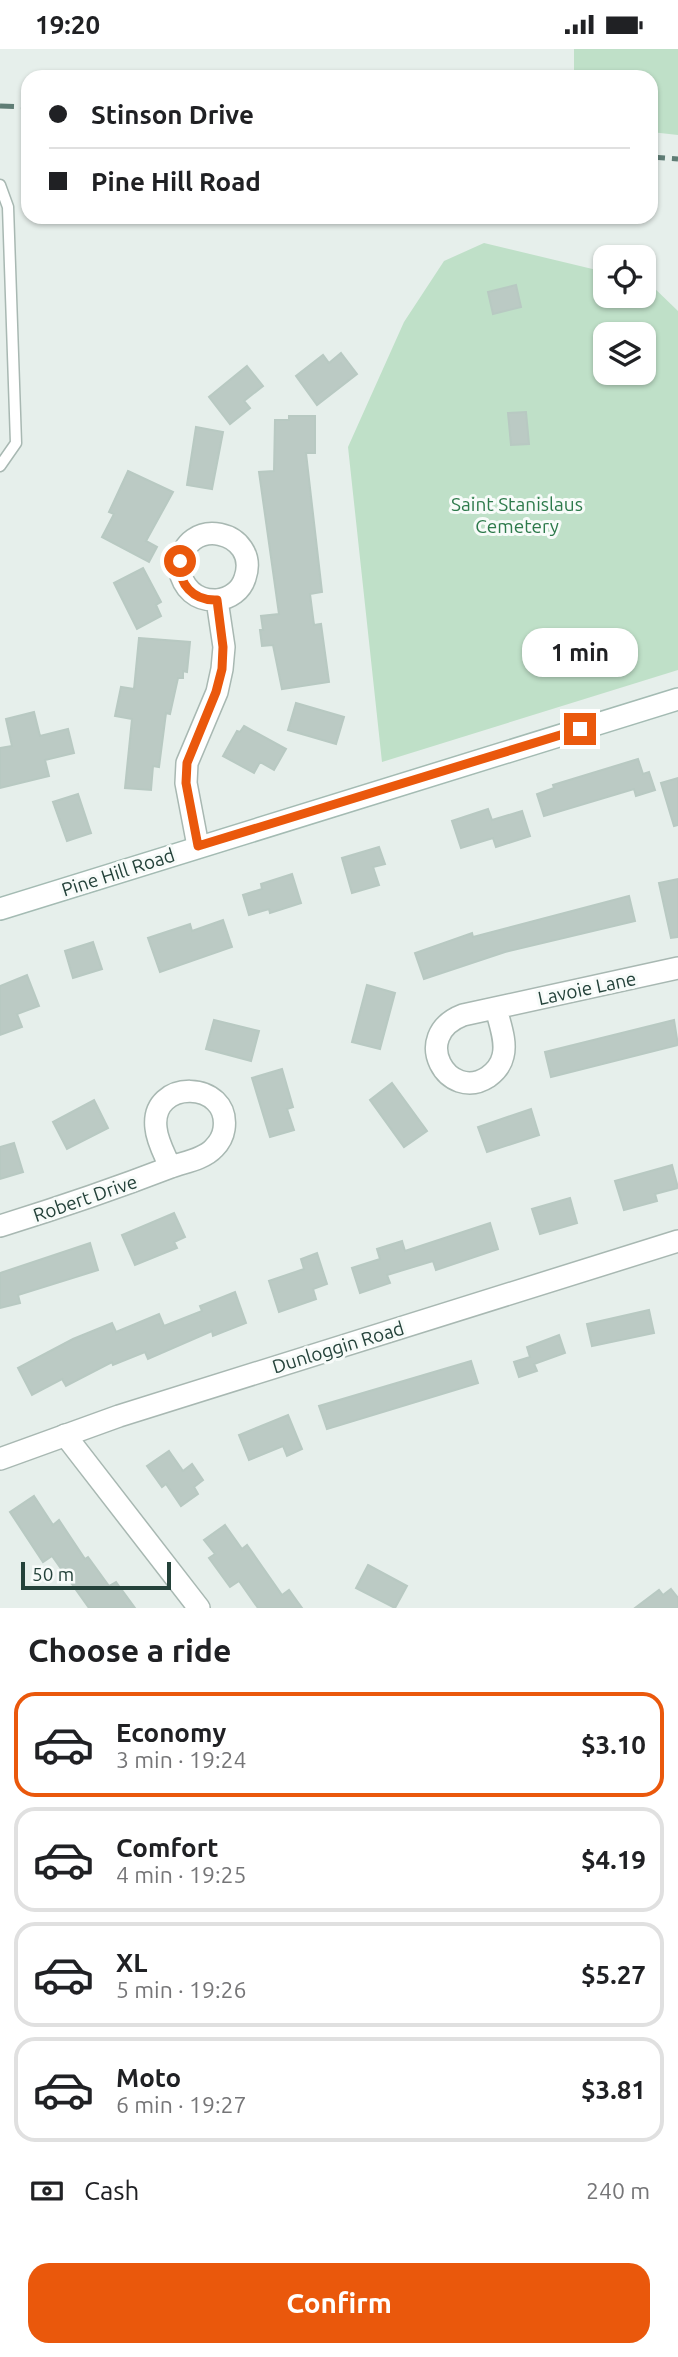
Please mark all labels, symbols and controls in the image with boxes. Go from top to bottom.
text: 19:20 [35,10,100,39]
text: Stinson Drive [91,100,254,129]
text: Pine Hill Road [91,167,261,196]
map controls [593,245,656,385]
button: locate [593,245,656,308]
button: layers [593,322,656,385]
park label: Saint Stanislaus Cemetery [451,493,583,537]
route start [164,545,196,577]
callout: 1 min [522,627,638,677]
text: 1 min [551,640,609,665]
route end [564,713,596,745]
street label: Pine Hill Road [59,843,177,901]
street label: Lavoie Lane [536,967,638,1009]
street label: Robert Drive [30,1170,140,1226]
street label: Dunloggin Road [269,1317,407,1377]
scale bar [21,1559,172,1591]
text: 50 m [32,1563,74,1585]
text: Choose a ride [28,1632,231,1668]
icon: car [32,1713,95,1776]
text: Economy [116,1718,226,1747]
text: $3.10 [581,1730,646,1759]
text: 3 min · 19:24 [116,1747,247,1772]
icon: car [32,1828,95,1891]
text: Comfort [116,1833,219,1862]
text: $4.19 [581,1845,646,1874]
text: 4 min · 19:25 [116,1862,247,1887]
icon: car [32,1943,95,2006]
text: XL [116,1948,147,1977]
text: $5.27 [581,1960,646,1989]
text: 5 min · 19:26 [116,1977,247,2002]
icon: car [32,2058,95,2121]
text: Moto [116,2063,181,2092]
text: $3.81 [581,2075,646,2104]
text: 6 min · 19:27 [116,2092,247,2117]
icon: cash [28,2172,66,2210]
text: Cash [84,2176,139,2205]
text: 240 m [586,2178,650,2203]
button: Confirm [28,2263,650,2343]

